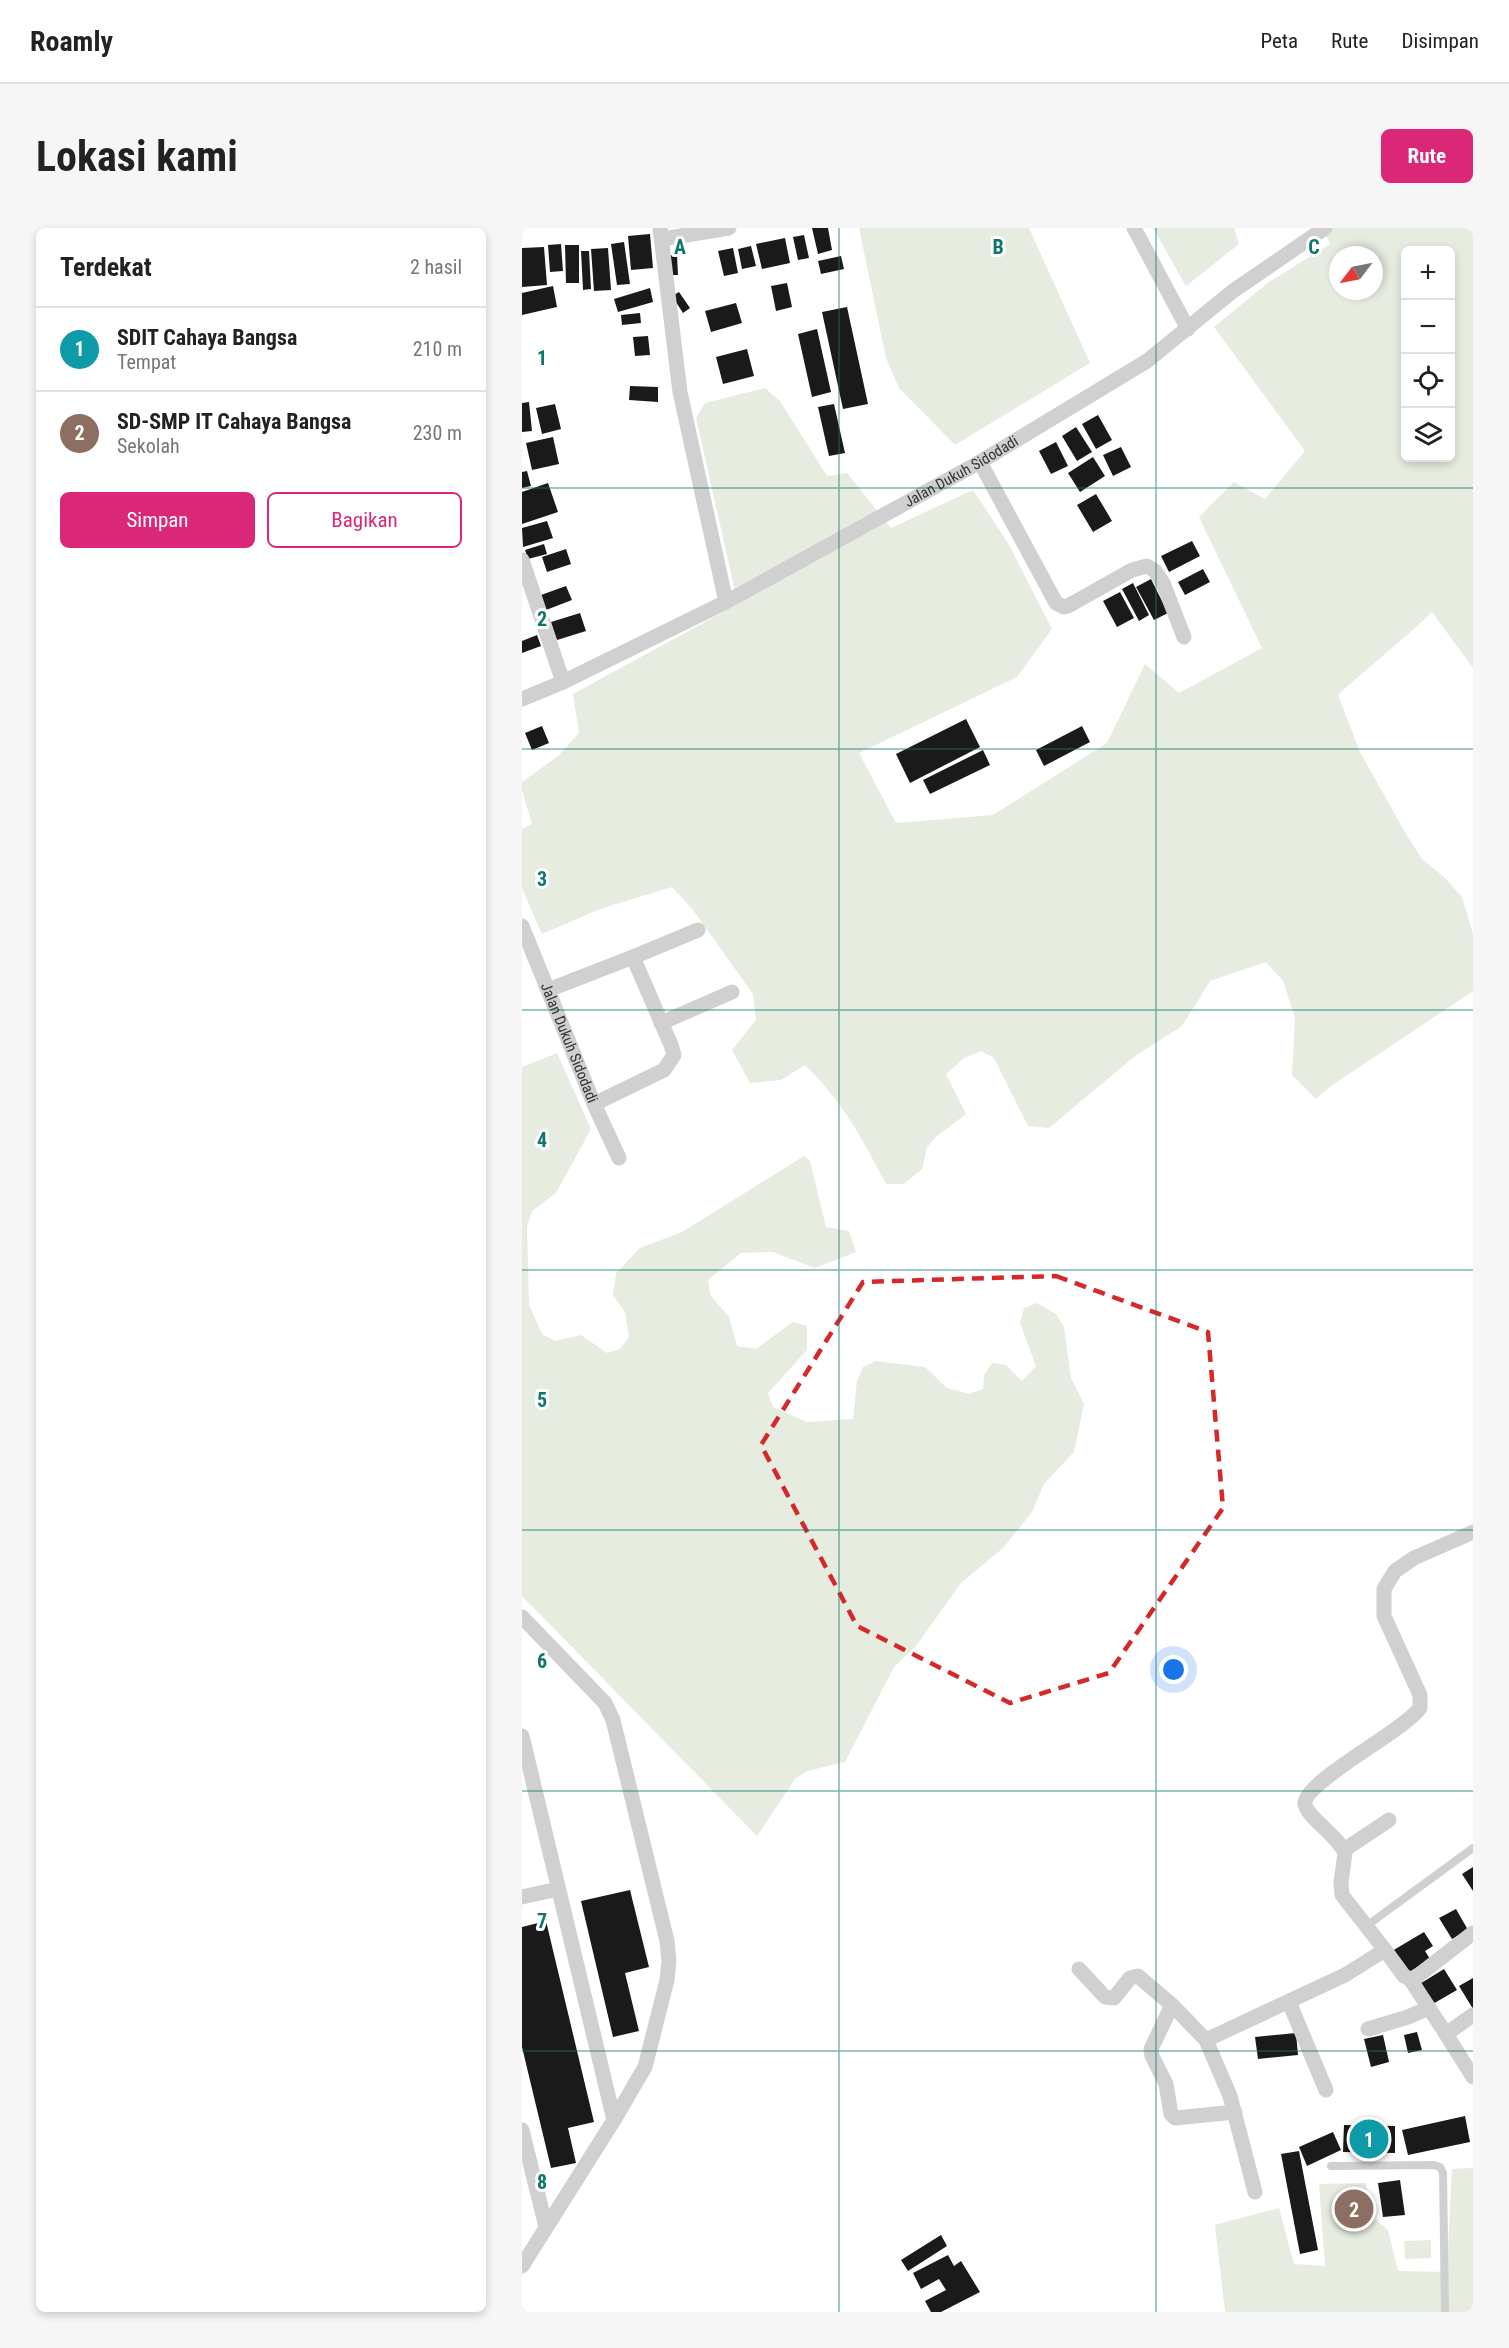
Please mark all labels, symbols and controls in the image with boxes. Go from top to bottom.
text: Roamly [30,25,113,58]
text: Peta [1260,29,1298,53]
text: Rute [1331,29,1368,53]
text: Disimpan [1401,29,1479,53]
button: Rute [1381,129,1473,183]
text: Lokasi kami [36,132,238,181]
text: A [674,235,686,259]
text: B [992,235,1004,259]
text: C [1308,235,1320,259]
north arrow [1329,246,1383,300]
map controls [1401,246,1455,462]
button: + [1401,246,1455,300]
text: Terdekat [60,252,152,282]
text: 2 hasil [410,255,462,279]
button: − [1401,300,1455,354]
text: SDIT Cahaya Bangsa [117,325,297,350]
text: 1 [74,337,85,361]
text: 210 m [413,337,462,361]
text: 1 [537,346,547,370]
text: Tempat [117,350,176,374]
button: locate [1401,354,1455,408]
button: layers [1401,408,1455,462]
text: SD-SMP IT Cahaya Bangsa [117,409,351,434]
text: 2 [74,421,85,445]
text: 230 m [413,421,462,445]
street label: Jalan Dukuh Sidodadi [901,432,1022,511]
text: Sekolah [117,434,180,458]
button: Simpan [60,492,255,548]
button: Bagikan [267,492,462,548]
text: 2 [537,607,547,631]
text: 3 [537,867,547,891]
street label: Jalan Dukuh Sidodadi [537,980,602,1106]
text: 4 [537,1128,547,1152]
text: 5 [537,1388,547,1412]
text: 6 [537,1649,547,1673]
your location [1159,1655,1188,1684]
text: 7 [537,1909,547,1933]
pin: 1 [1350,2116,1388,2162]
text: 8 [537,2170,547,2194]
pin: 2 [1334,2186,1374,2232]

